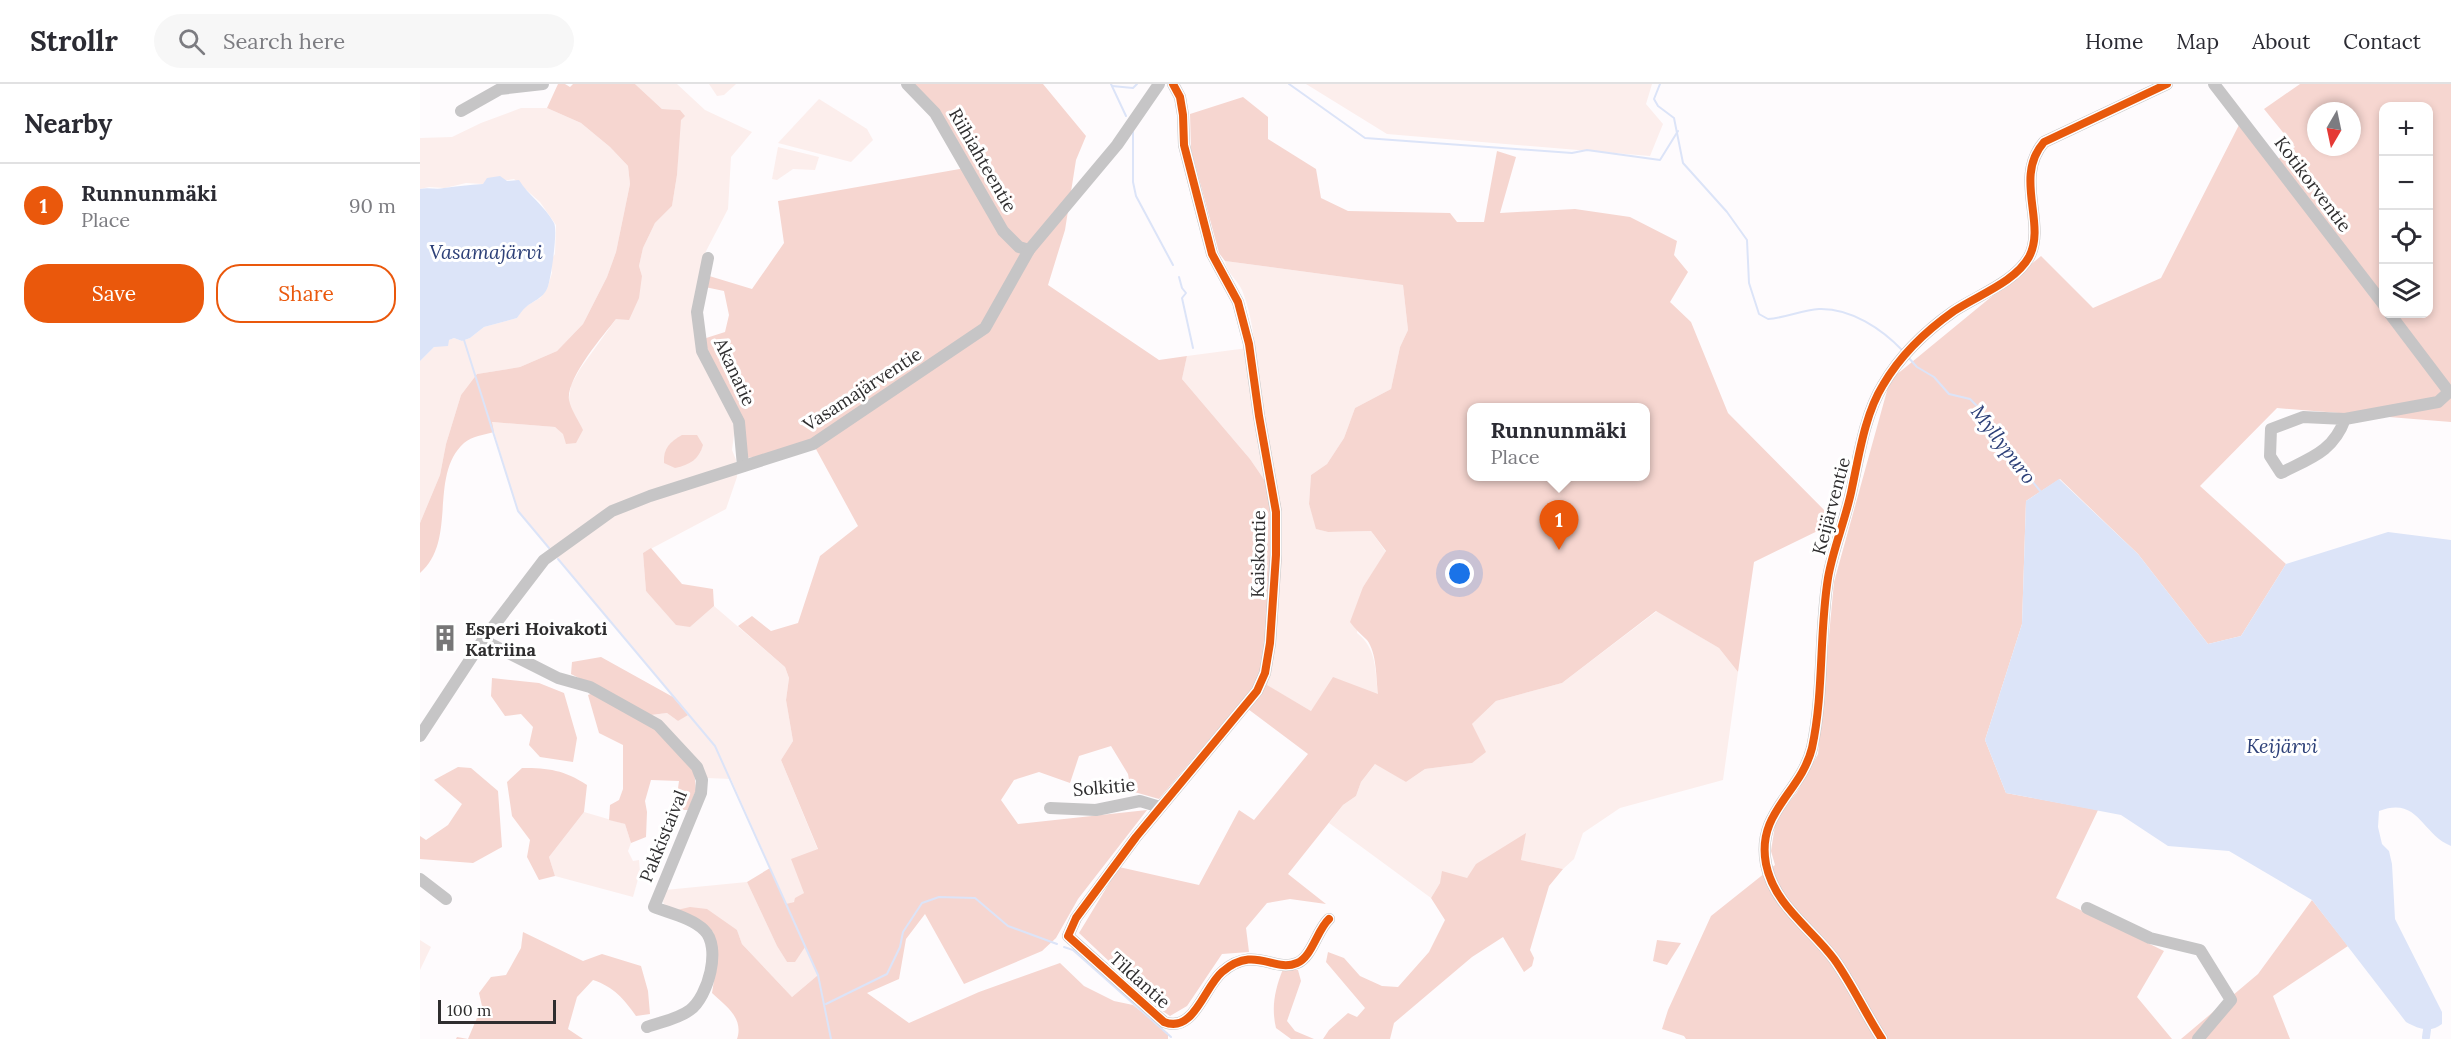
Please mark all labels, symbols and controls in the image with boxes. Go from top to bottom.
search box [154,14,574,68]
text: Strollr [30,23,118,59]
icon: search [175,25,208,58]
text: Search here [223,27,345,55]
text: Home [2085,28,2143,55]
text: Map [2176,28,2219,55]
text: About [2252,28,2310,55]
text: Contact [2343,28,2421,55]
north arrow [2307,102,2361,156]
map controls [2379,102,2433,318]
button: + [2379,102,2433,156]
street label: Riihiahteentie [944,104,1022,216]
text: Nearby [24,107,112,140]
street label: Kotikorventie [2270,132,2357,237]
button: − [2379,156,2433,210]
text: Runnunmäki [81,179,217,207]
text: 1 [39,193,48,218]
text: 90 m [349,193,396,218]
text: Place [81,207,130,232]
button: locate [2379,210,2433,264]
water label: Vasamajärvi [429,239,543,264]
button: Save [24,264,204,323]
button: Share [216,264,396,323]
button: layers [2379,264,2433,318]
street label: Akanatie [709,334,761,410]
street label: Vasamajärventie [798,342,926,436]
water label: Myllypuro [1966,399,2042,489]
popup [1467,403,1650,481]
text: Runnunmäki [1490,416,1627,444]
text: Place [1490,444,1540,469]
street label: Keijärventie [1807,454,1855,557]
pin: 1 [1540,500,1578,550]
street label: Kaiskontie [1246,510,1270,598]
your location [1445,559,1474,588]
place label: Esperi Hoivakoti Katriina [465,617,608,661]
building icon: Esperi Hoivakoti Katriina [430,623,460,653]
water label: Keijärvi [2246,733,2318,758]
street label: Solkitie [1072,773,1136,801]
street label: Pakkistaival [634,787,692,885]
street label: Tildantie [1105,947,1175,1013]
scale bar [438,997,556,1024]
text: 100 m [447,1000,491,1020]

